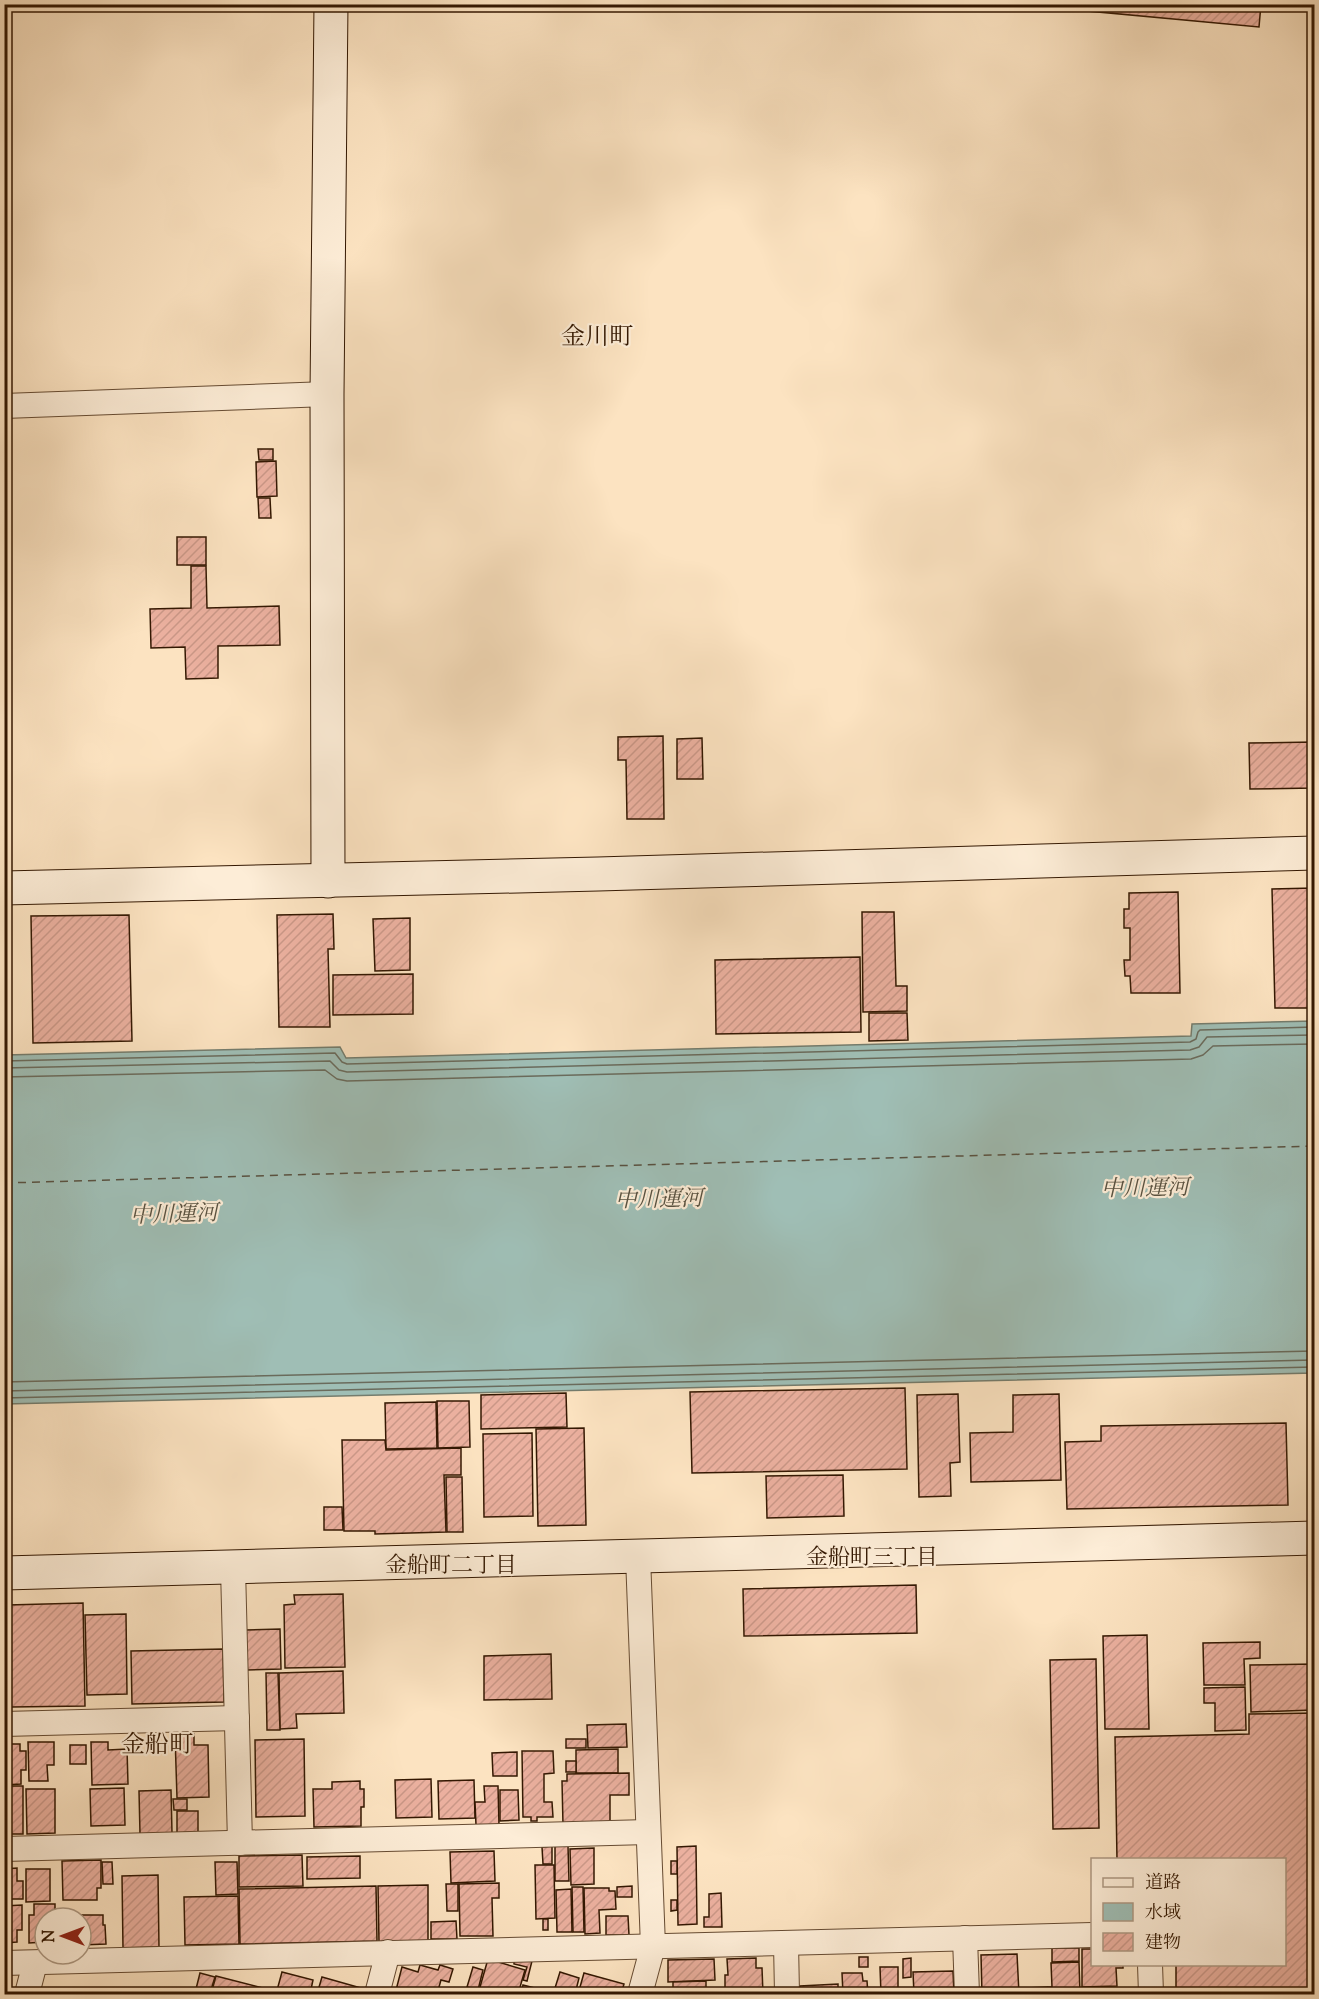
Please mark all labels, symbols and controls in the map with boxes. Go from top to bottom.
district label: 金川町 [561,321,633,355]
water label: 中川運河 [1101,1173,1193,1207]
water label: 中川運河 [615,1184,707,1218]
water label: 中川運河 [129,1198,223,1234]
district label: 金船町三丁目 [806,1543,938,1575]
district label: 金船町二丁目 [385,1551,517,1583]
district label: 金船町 [121,1729,193,1763]
legend [1091,1858,1286,1966]
text: 道路 [1145,1871,1181,1897]
text: 水域 [1145,1901,1181,1927]
north arrow [33,1906,93,1966]
text: N [39,1929,62,1942]
text: 建物 [1145,1931,1181,1957]

